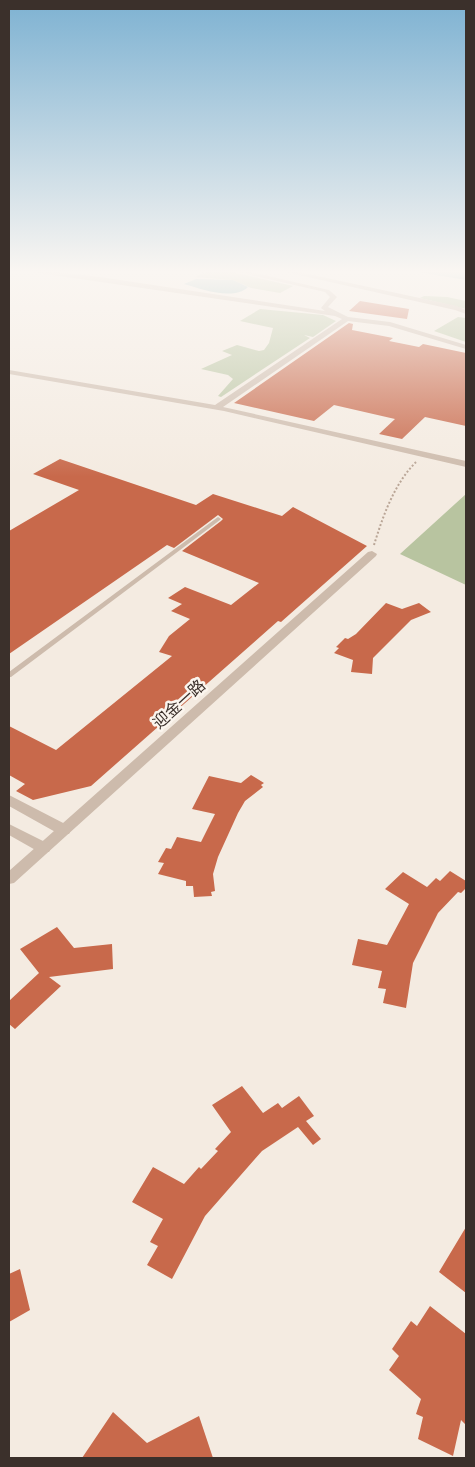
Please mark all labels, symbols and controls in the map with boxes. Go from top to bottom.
street label: 迎金一路 [148,675,210,733]

